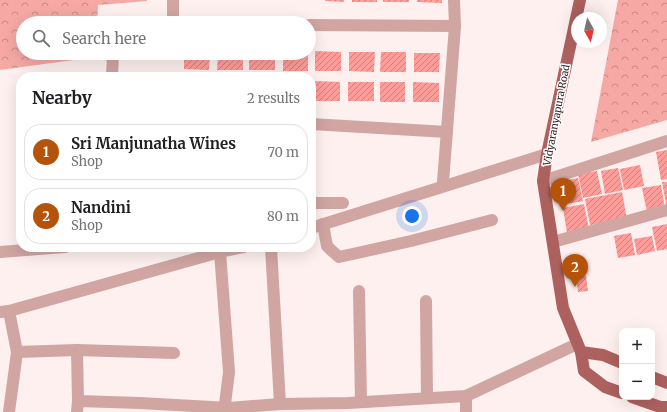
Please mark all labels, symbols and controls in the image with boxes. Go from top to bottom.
north arrow [571,12,607,48]
search box [16,16,316,60]
icon: search [30,27,52,49]
text: Search here [62,29,146,48]
street label: Vidyaranyapura Road [540,63,573,168]
text: Nearby [32,87,92,109]
text: 2 results [247,90,300,107]
text: Sri Manjunatha Wines [71,134,236,153]
text: 1 [43,144,49,161]
text: 70 m [268,144,299,161]
text: Shop [71,153,103,170]
pin: 1 [550,178,576,211]
text: Nandini [71,198,131,217]
your location [402,206,422,226]
text: 2 [42,208,50,225]
text: 80 m [267,208,299,225]
text: Shop [71,217,103,234]
pin: 2 [562,254,588,287]
map controls [619,328,655,400]
button: + [619,328,655,364]
button: − [619,364,655,400]

